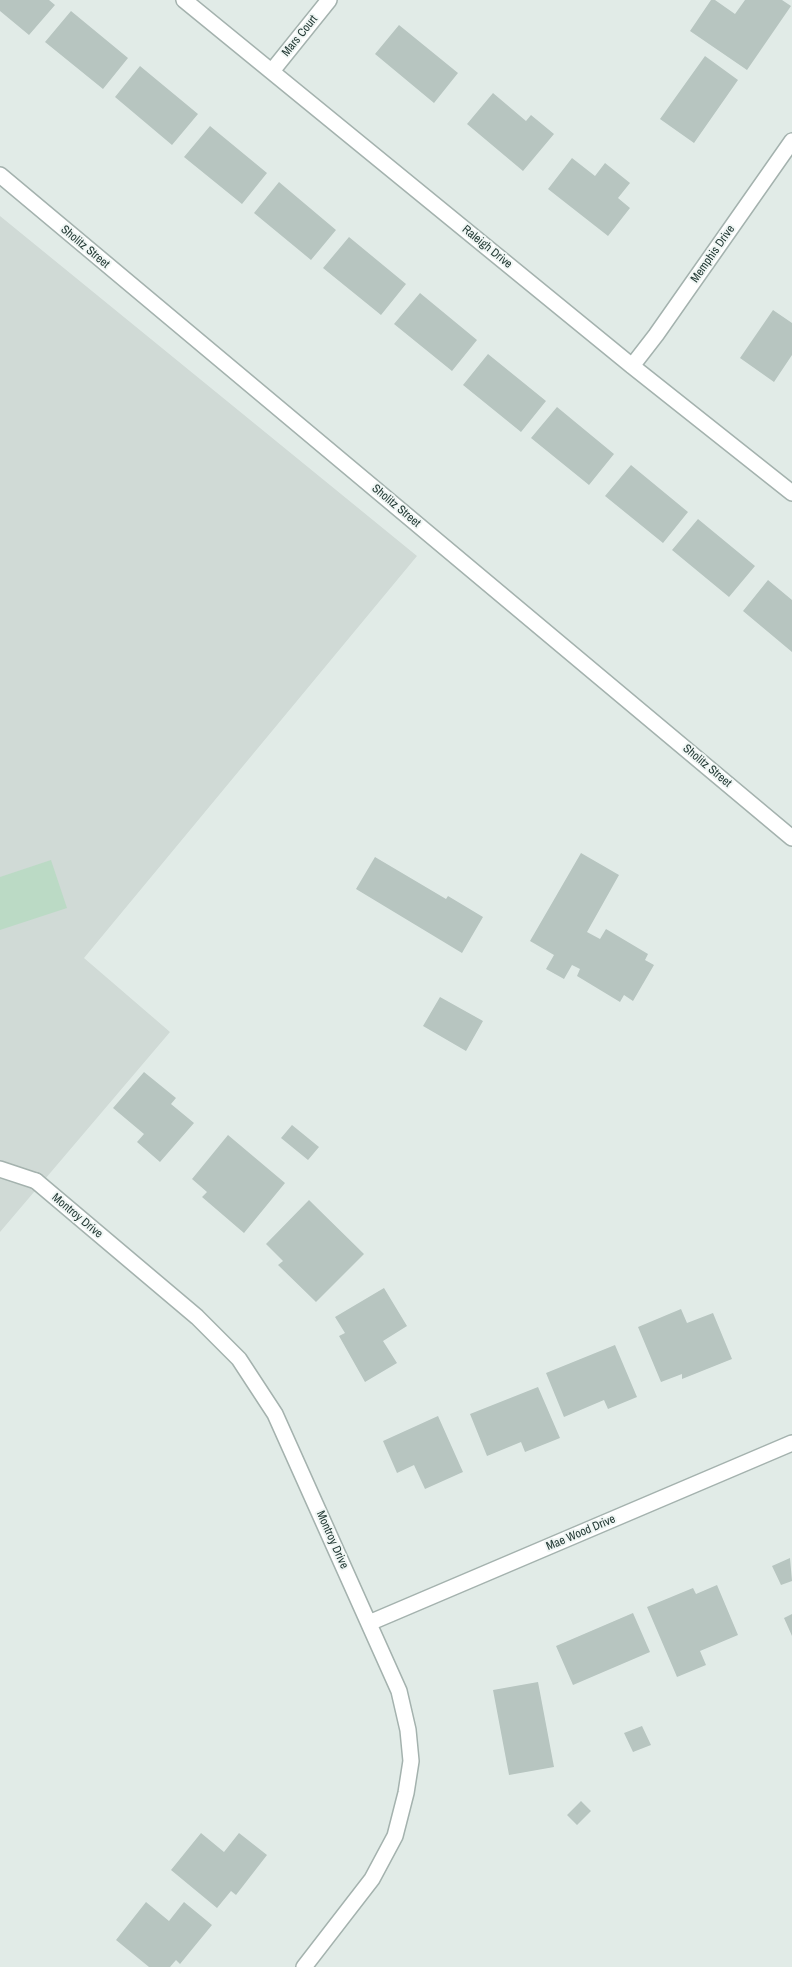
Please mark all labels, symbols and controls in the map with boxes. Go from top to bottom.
street label: Mars Court [279,13,321,59]
street label: Sholitz Street [58,222,112,272]
street label: Raleigh Drive [459,222,515,272]
street label: Memphis Drive [688,223,738,285]
street label: Sholitz Street [369,481,423,531]
street label: Sholitz Street [680,741,734,791]
street label: Montroy Drive [49,1191,105,1241]
street label: Montroy Drive [313,1509,351,1571]
street label: Mae Wood Drive [544,1512,618,1554]

